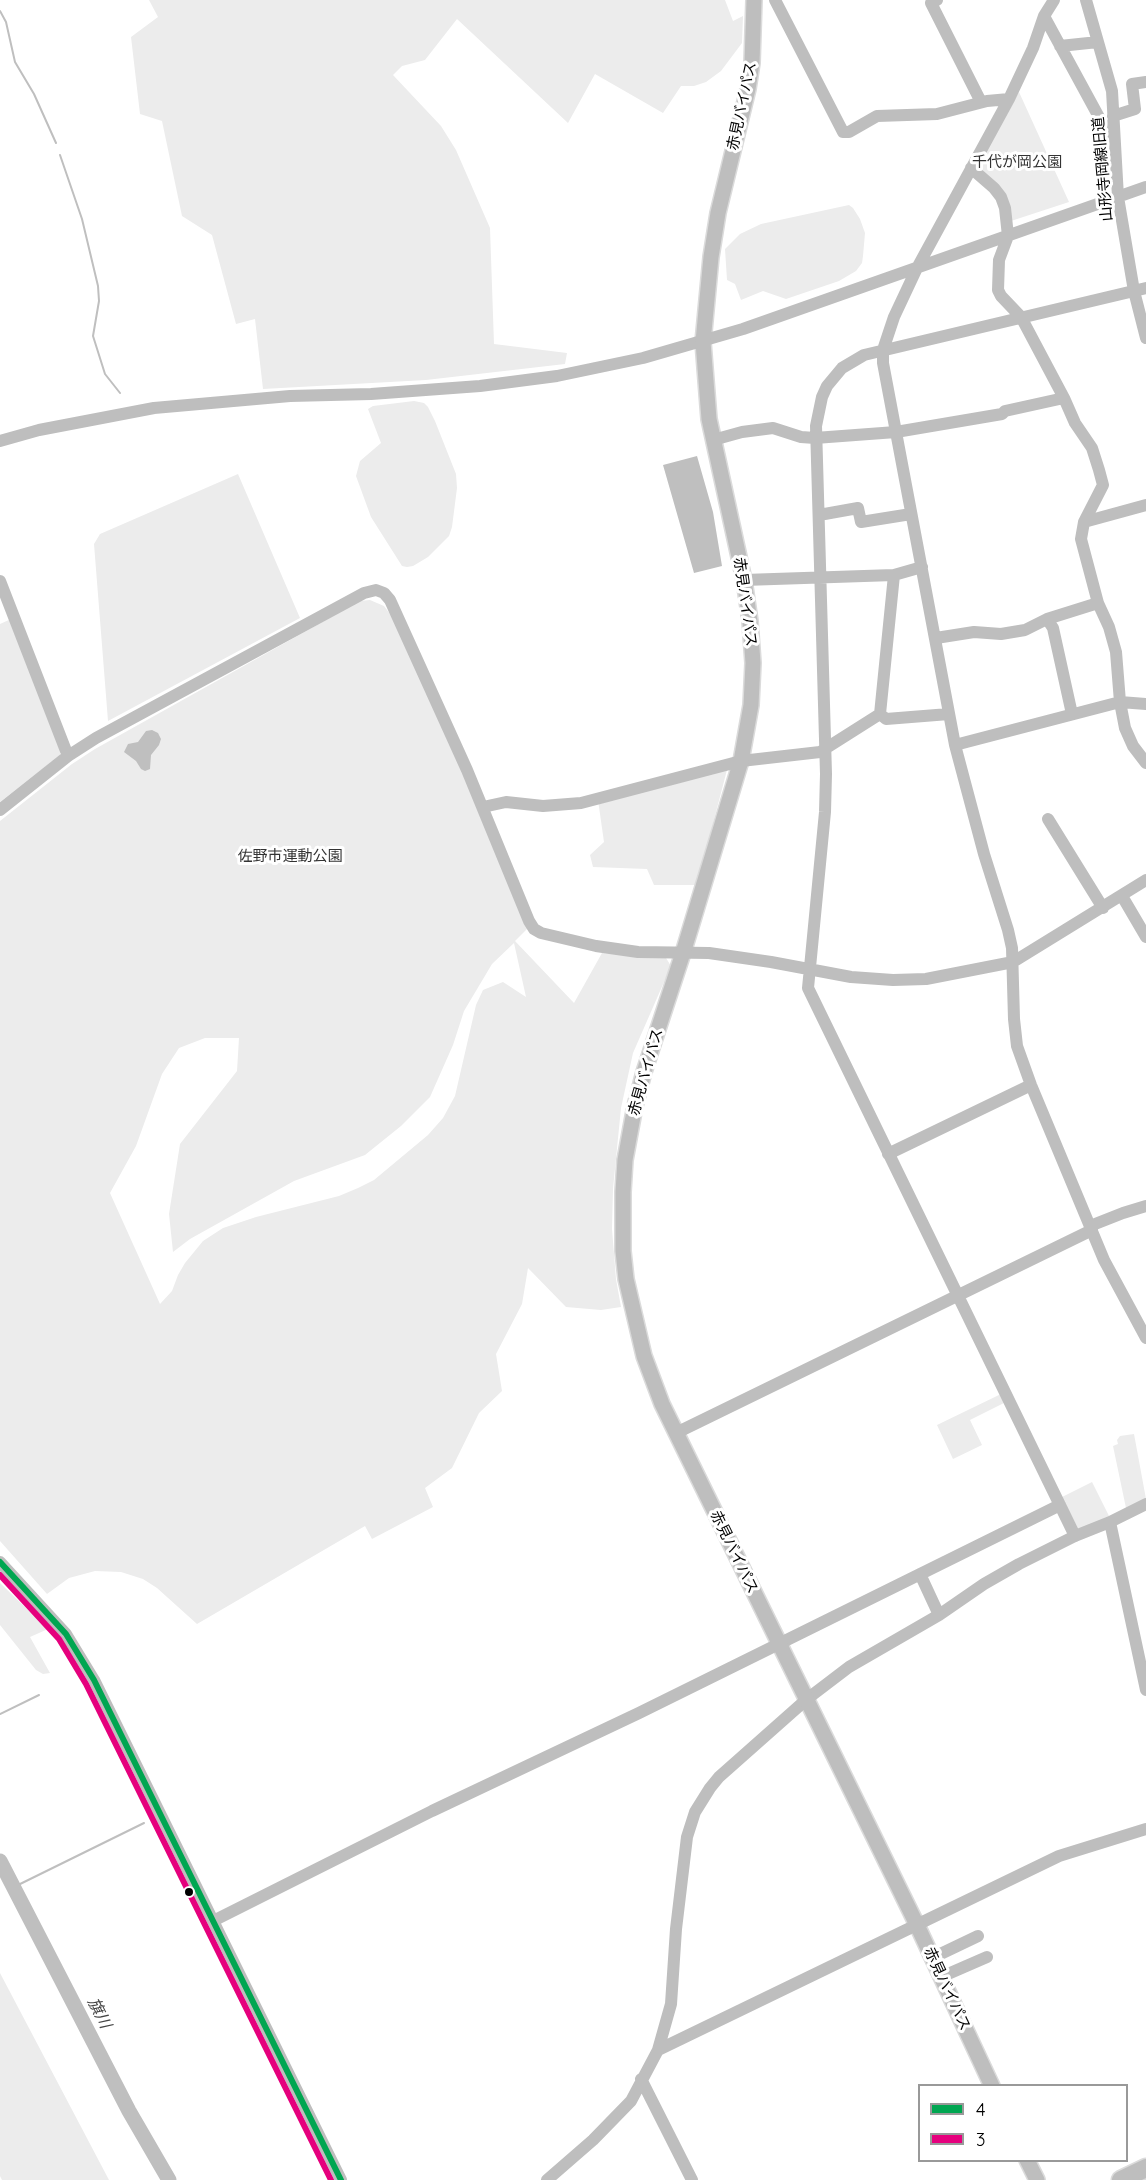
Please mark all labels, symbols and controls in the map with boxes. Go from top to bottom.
street label: 赤見バイパス [724,60,760,152]
street label: 山形寺岡線旧道 [1089,116,1117,222]
park label: 千代が岡公園 [972,153,1062,171]
street label: 赤見バイパス [730,556,760,648]
park label: 佐野市運動公園 [238,847,342,865]
street label: 赤見バイパス [625,1026,667,1118]
street label: 赤見バイパス [706,1508,762,1596]
unlabelled marker [183,1886,195,1898]
street label: 赤見バイパス [920,1944,974,2034]
water label: 旗川 [83,1994,115,2032]
legend [918,2084,1128,2162]
text: 4 [976,2098,986,2121]
text: 3 [976,2128,985,2151]

